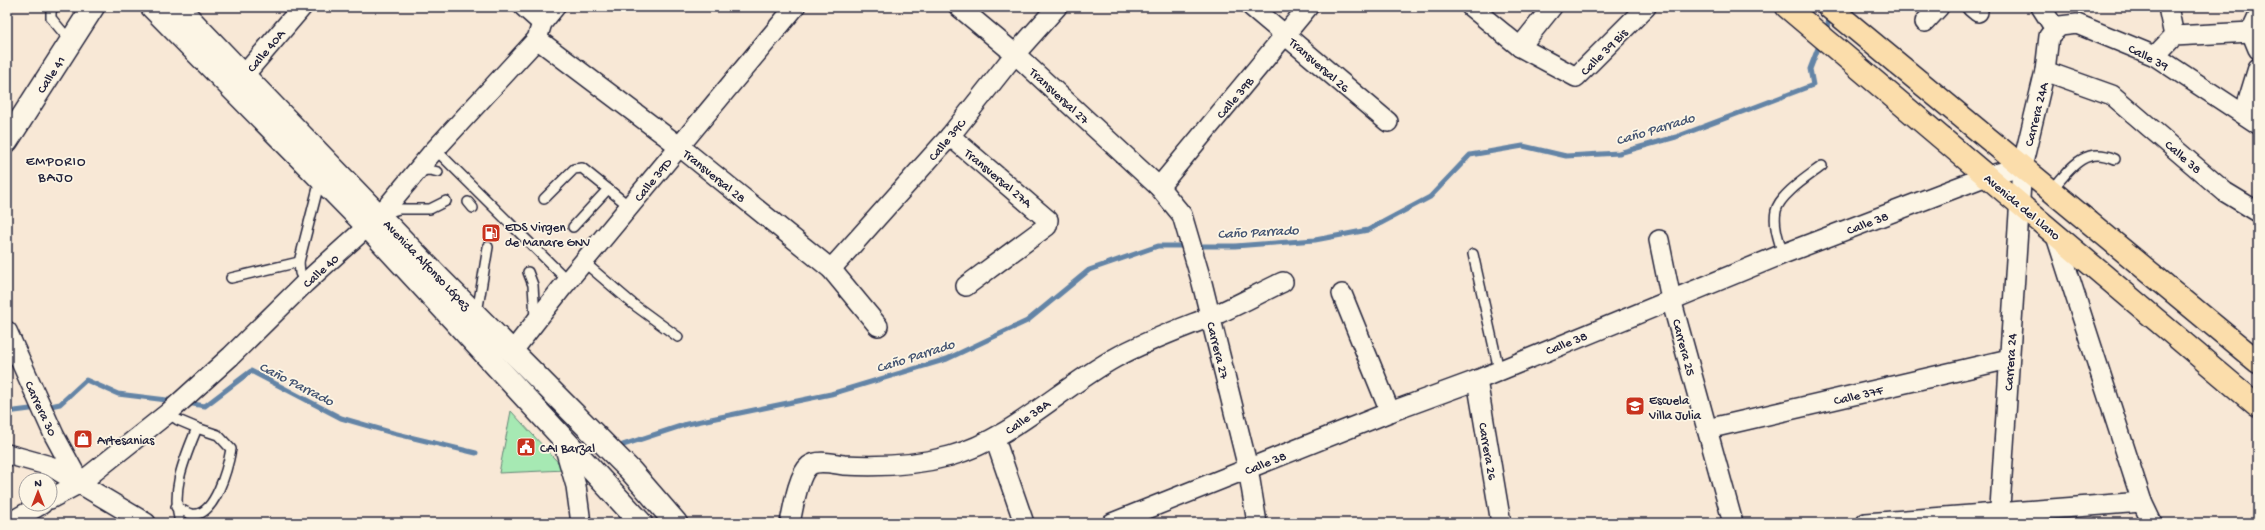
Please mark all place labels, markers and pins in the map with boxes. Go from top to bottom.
place label: EDS Virgen de Manare GNV [505,221,590,251]
fuel station icon: EDS Virgen de Manare GNV [480,222,502,244]
place label: Escuela Villa Julia [1648,394,1702,424]
school or university icon: Escuela Villa Julia [1624,395,1646,417]
shop icon: Artesanias [72,428,94,450]
place label: Artesanias [97,434,156,449]
public building icon: CAI Barzal [515,436,537,458]
place label: CAI Barzal [540,442,595,457]

